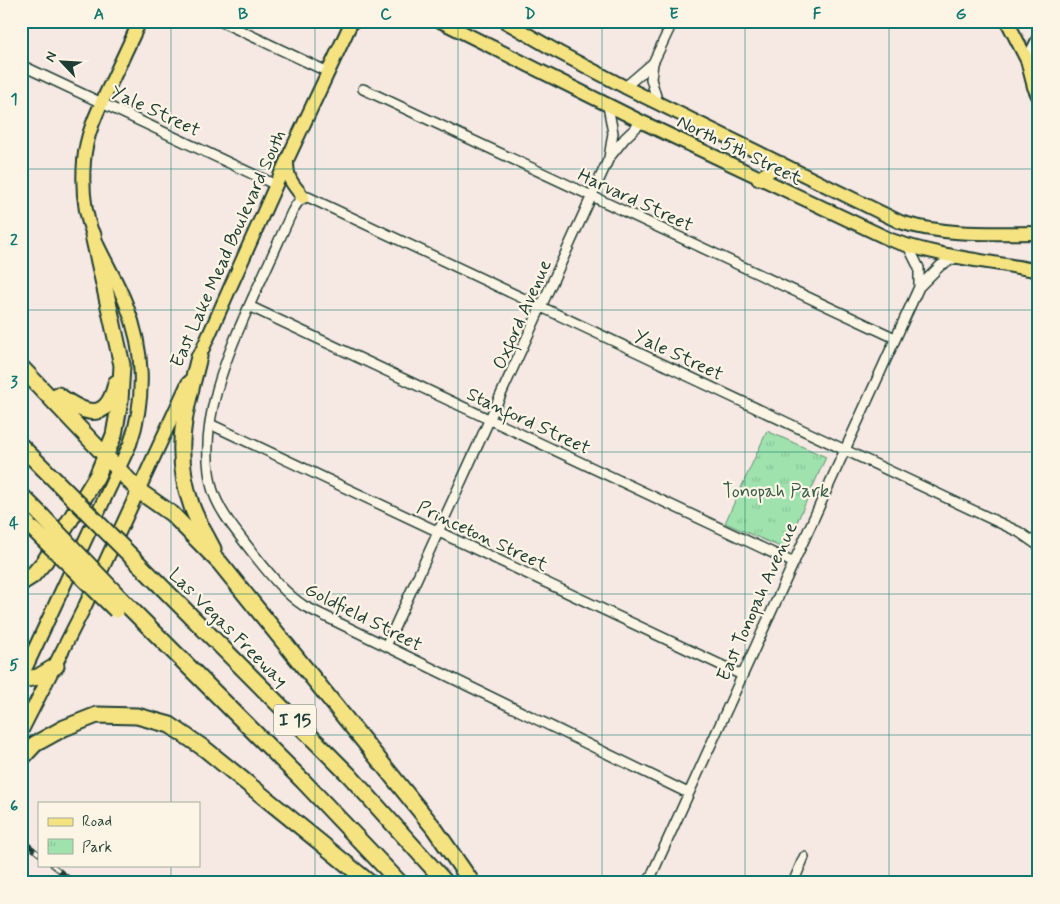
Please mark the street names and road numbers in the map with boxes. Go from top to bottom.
street label: Yale Street [106,80,204,143]
street label: North 5th Street [673,109,806,191]
street label: East Lake Mead Boulevard South [165,126,292,371]
street label: Harvard Street [573,163,697,238]
street label: Oxford Avenue [487,256,561,375]
street label: Yale Street [629,324,727,387]
street label: Stanford Street [461,382,594,464]
street label: Princeton Street [413,495,552,578]
street label: East Tonopah Avenue [711,518,804,685]
street label: Las Vegas Freeway [162,563,293,694]
street label: Goldfield Street [300,577,426,658]
road number: I 15 [274,704,316,736]

